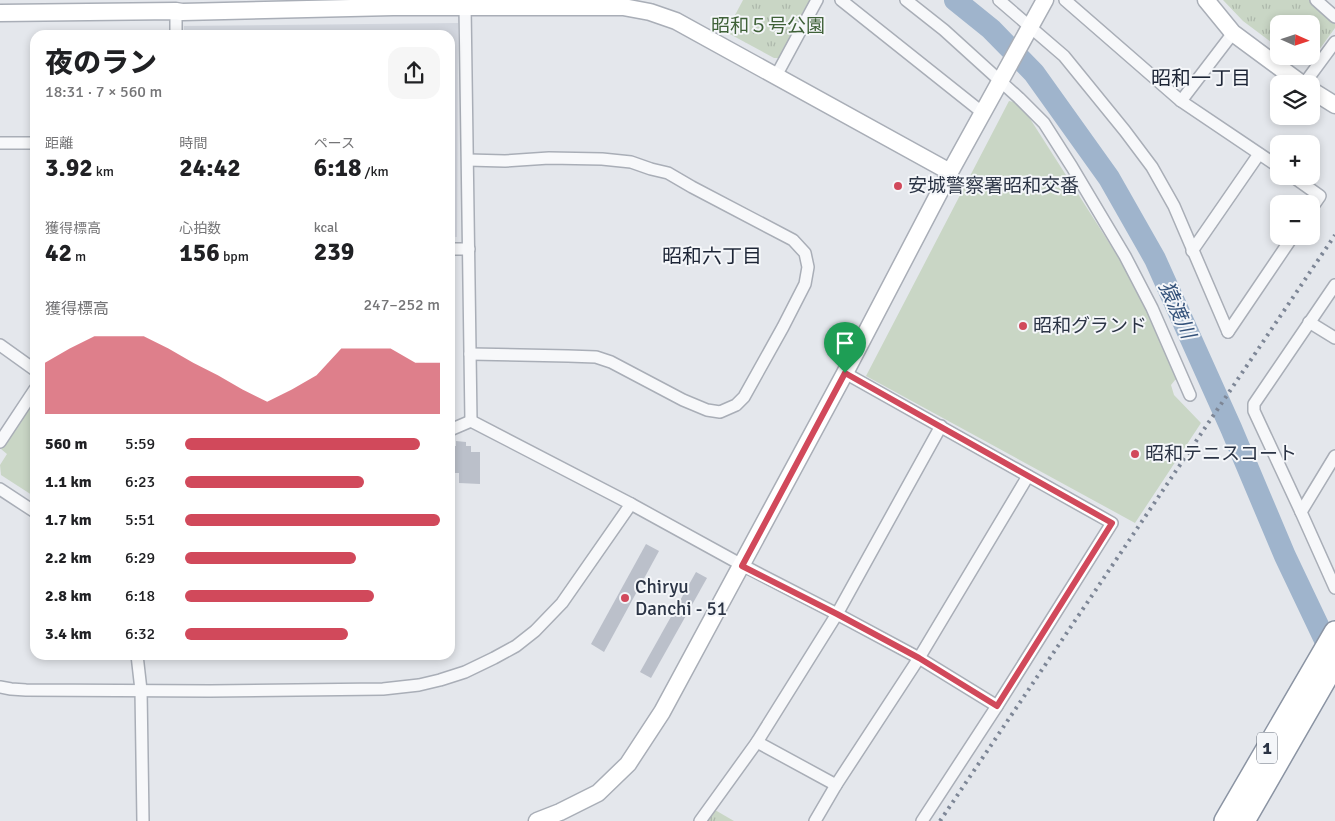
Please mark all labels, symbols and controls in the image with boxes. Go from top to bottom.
park label: 昭和５号公園 [711,14,825,38]
north arrow [1270,15,1320,65]
map controls [1270,15,1320,245]
text: 夜のラン [45,46,157,80]
button: share [388,47,440,99]
district label: 昭和一丁目 [1151,66,1251,91]
button: layers [1270,75,1320,125]
text: 18:31 · 7 × 560 m [45,82,162,102]
text: 距離 [45,135,73,152]
text: 時間 [179,135,207,152]
text: ペース [314,135,355,152]
button: + [1270,135,1320,185]
text: 3.92 [45,152,93,183]
text: 24:42 [179,152,241,183]
text: 6:18 [314,152,362,183]
text: km [93,163,114,180]
text: /km [362,163,389,180]
place label: 安城警察署昭和交番 [908,174,1079,198]
marker: 安城警察署昭和交番 [892,180,904,192]
button: − [1270,195,1320,245]
text: kcal [314,219,338,236]
text: 獲得標高 [45,220,101,237]
text: 心拍数 [179,220,221,237]
text: 239 [314,236,354,267]
text: 42 [45,237,72,268]
text: 156 [179,237,220,268]
district label: 昭和六丁目 [662,244,762,269]
text: m [72,248,86,265]
text: bpm [220,248,249,265]
water label: 猿渡川 [1153,278,1201,344]
text: 247–252 m [363,295,440,315]
text: 獲得標高 [45,299,109,319]
place label: 昭和グランド [1033,314,1147,338]
marker: 昭和グランド [1017,320,1029,332]
pin [824,322,866,373]
icon: arrive [831,329,859,357]
text: 560 m [45,434,87,454]
text: 5:59 [125,434,155,454]
place label: 昭和テニスコート [1145,442,1297,466]
marker: 昭和テニスコート [1129,448,1141,460]
text: 1.1 km [45,472,92,492]
text: 6:23 [125,472,155,492]
text: 1.7 km [45,510,92,530]
text: 5:51 [125,510,155,530]
text: 2.2 km [45,548,92,568]
text: 6:29 [125,548,155,568]
place label: Chiryu Danchi - 51 [635,575,727,621]
text: 2.8 km [45,586,92,606]
text: 6:18 [125,586,155,606]
marker: Chiryu Danchi - 51 [619,592,631,604]
text: 3.4 km [45,624,92,644]
text: 6:32 [125,624,155,644]
road number: 1 [1257,732,1277,764]

